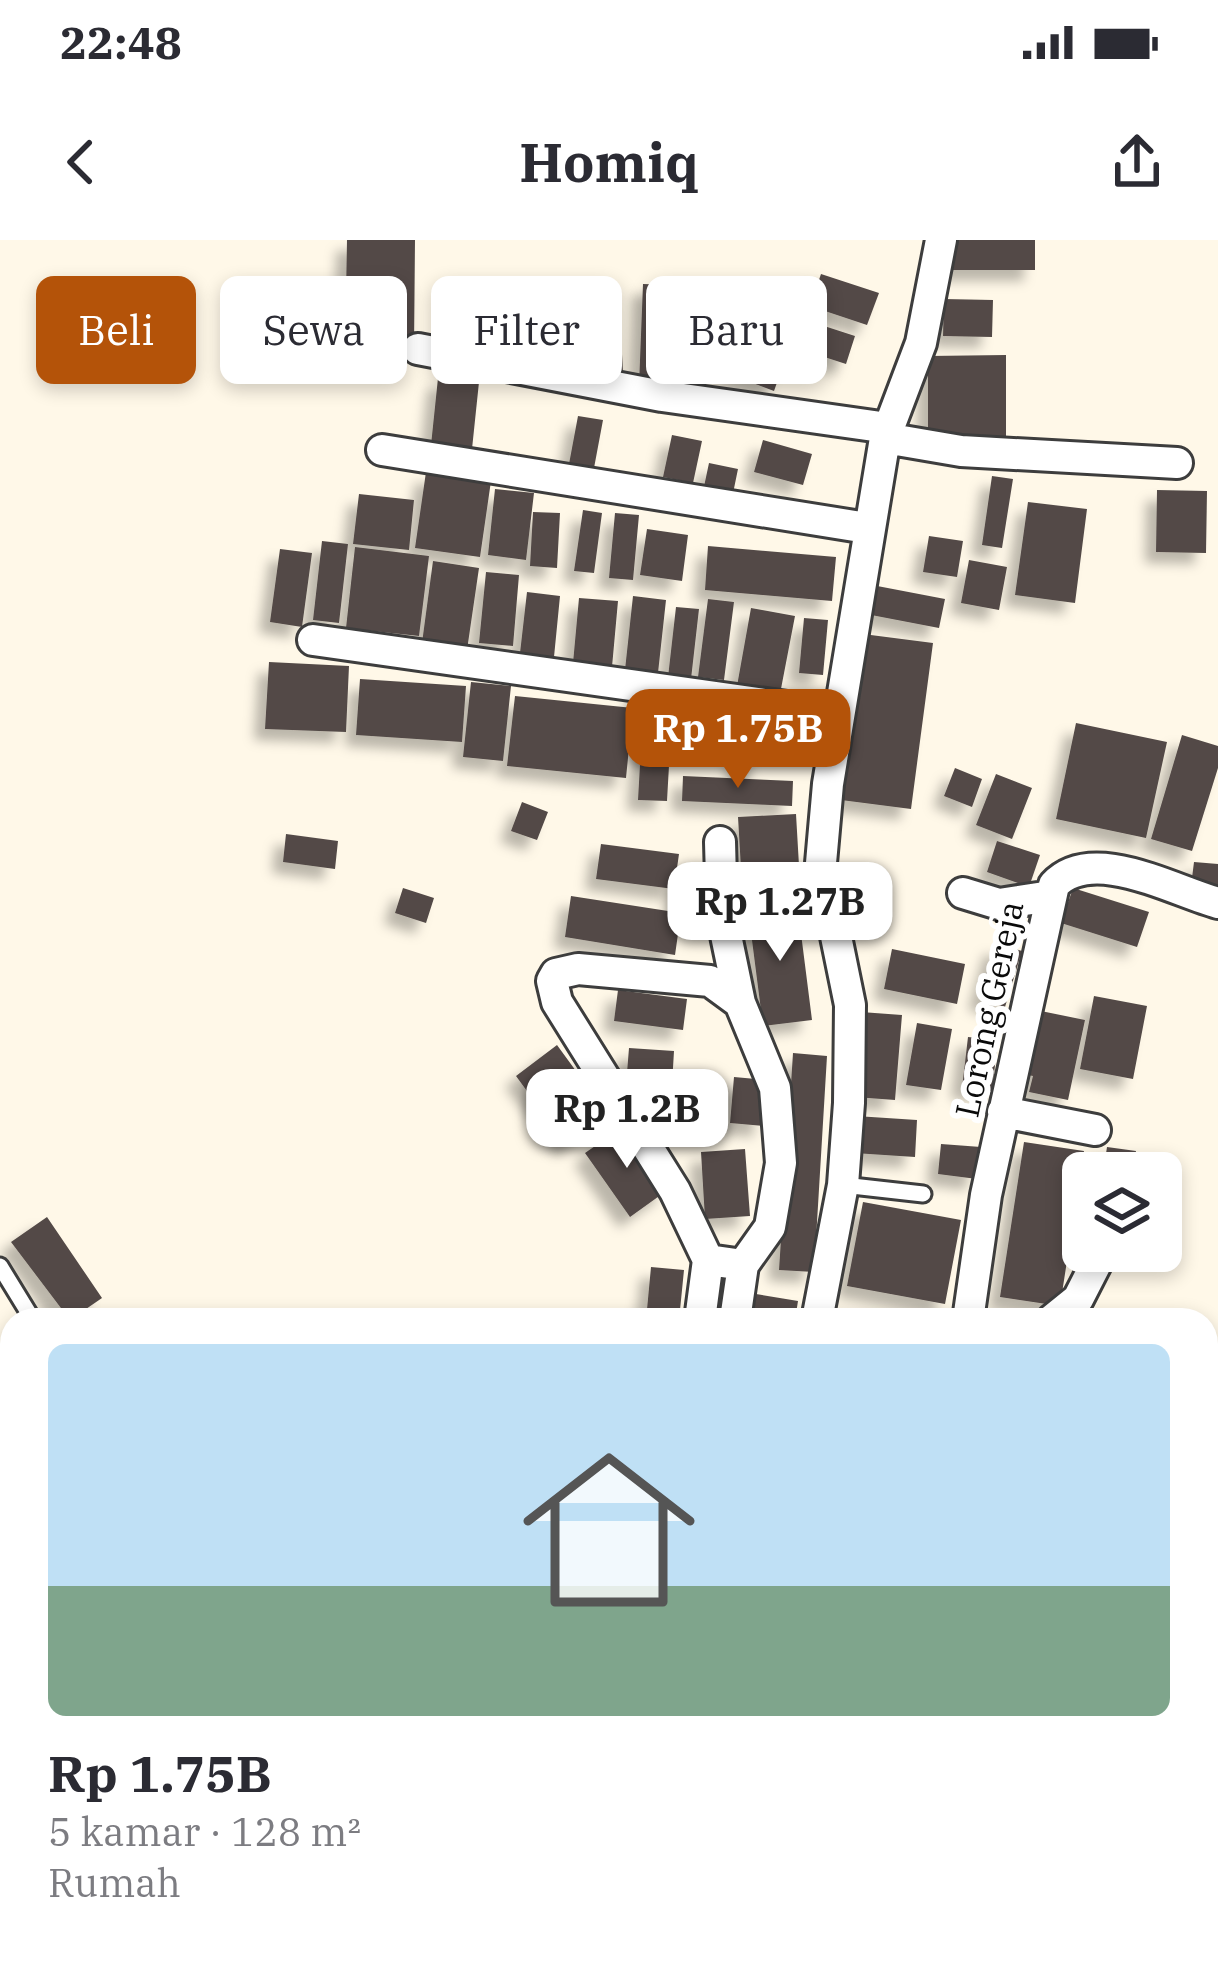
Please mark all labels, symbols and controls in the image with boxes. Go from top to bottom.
text: 22:48 [60,13,182,71]
text: Homiq [519,127,699,197]
icon: back [48,129,114,195]
icon: share [1104,129,1170,195]
chip: Beli [36,276,196,384]
chip: Sewa [220,276,407,384]
chip: Filter [431,276,622,384]
chip: Baru [646,276,827,384]
pin: Rp 1.75B [614,689,862,791]
text: Rp 1.75B [652,702,824,753]
pin: Rp 1.27B [656,862,904,964]
text: Rp 1.27B [694,875,866,926]
street label: Lorong Gereja [945,897,1032,1121]
pin: Rp 1.2B [516,1069,738,1171]
text: Rp 1.2B [553,1082,701,1133]
map controls [1062,1152,1182,1272]
button: layers [1062,1152,1182,1272]
icon: home [501,1422,717,1638]
text: Rp 1.75B [48,1740,272,1806]
text: 5 kamar · 128 m² [48,1806,361,1857]
text: Rumah [48,1857,181,1908]

